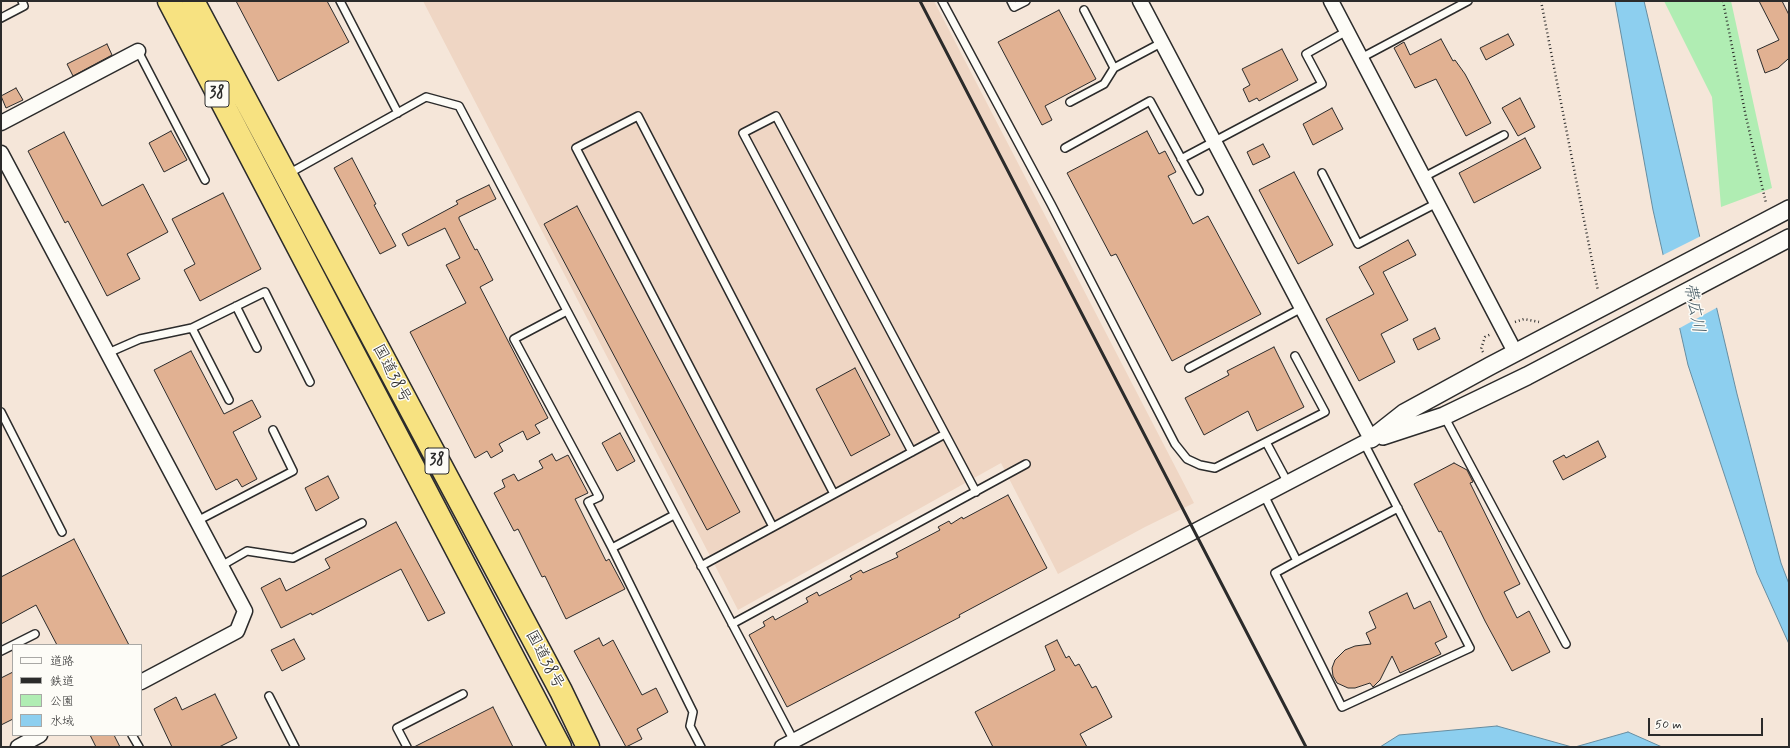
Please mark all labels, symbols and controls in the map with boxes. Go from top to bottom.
road number: 38 [205,81,229,107]
water label: 帯広川 [1678,281,1708,335]
street label: 国道38号 [368,341,414,407]
road number: 38 [425,448,449,474]
street label: 国道38号 [521,627,567,693]
legend [12,644,142,736]
text: 道路 [50,654,74,670]
text: 鉄道 [50,674,74,690]
text: 公園 [50,694,74,710]
scale bar [1650,710,1765,736]
text: 水域 [50,714,74,730]
text: 50 m [1655,717,1682,733]

